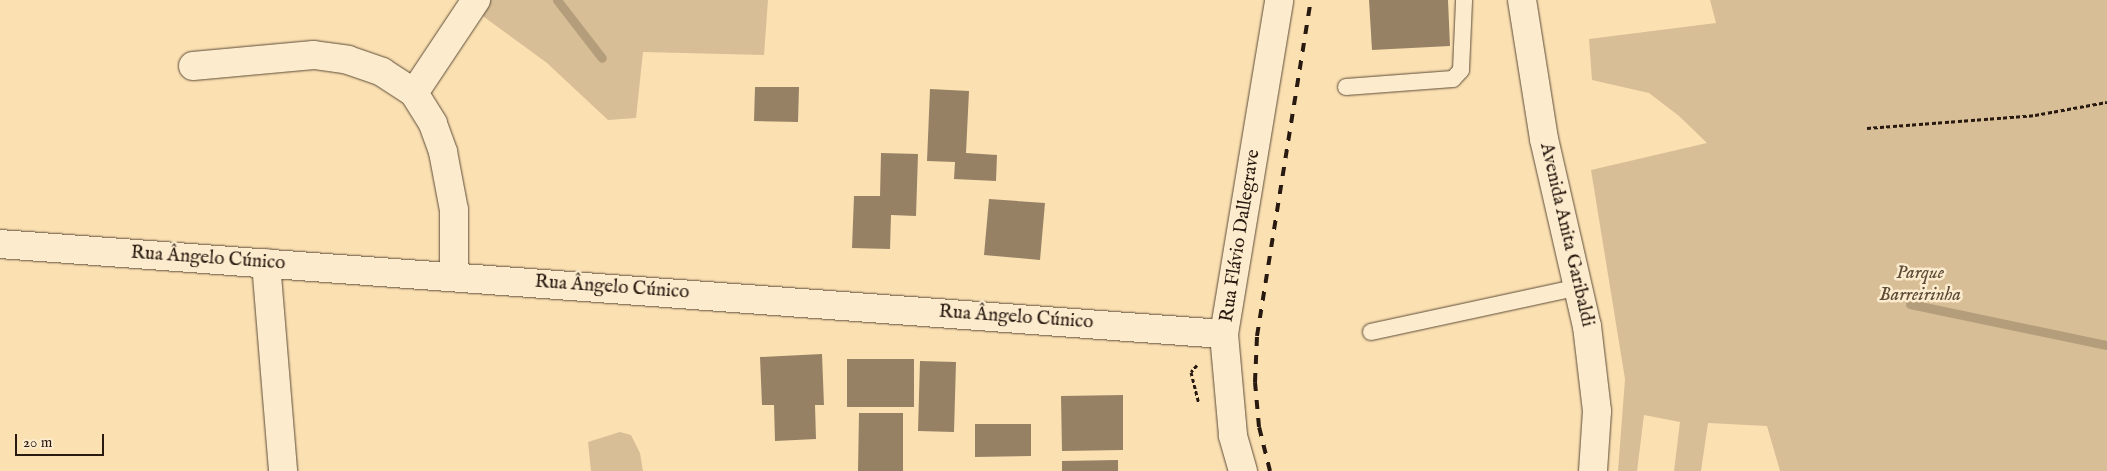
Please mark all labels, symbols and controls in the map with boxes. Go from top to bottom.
street label: Avenida Anita Garibaldi [1534,141,1598,329]
street label: Rua Flávio Dallegrave [1216,148,1266,324]
street label: Rua Ângelo Cúnico [130,242,286,276]
park label: Parque Barreirinha [1879,263,1961,307]
street label: Rua Ângelo Cúnico [534,271,690,305]
street label: Rua Ângelo Cúnico [938,301,1094,335]
scale bar [18,424,106,456]
text: 20 m [23,433,52,452]

